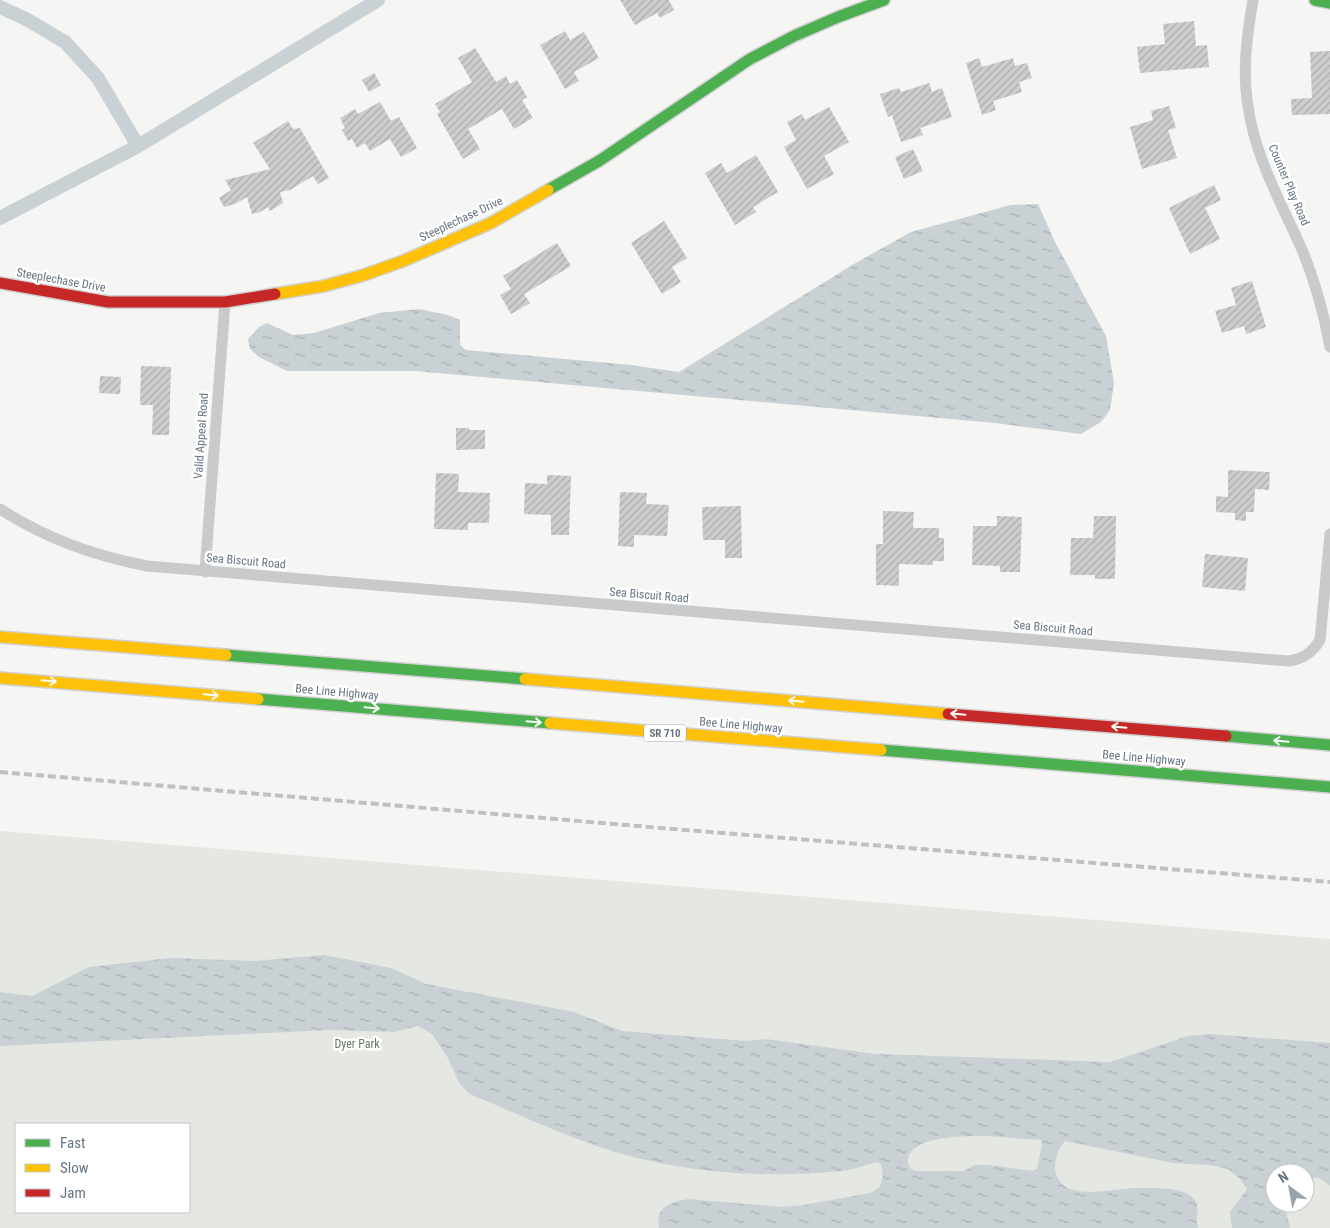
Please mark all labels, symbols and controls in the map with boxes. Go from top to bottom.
street label: Counter Play Road [1266,142,1312,228]
street label: Steeplechase Drive [417,193,505,244]
street label: Steeplechase Drive [15,265,107,295]
street label: Valid Appeal Road [191,392,211,479]
street label: Sea Biscuit Road [206,551,286,571]
street label: Sea Biscuit Road [609,585,689,605]
street label: Sea Biscuit Road [1013,618,1093,638]
one-way arrow [40,676,56,686]
street label: Bee Line Highway [295,681,379,703]
one-way arrow [202,690,218,699]
one-way arrow [788,696,804,705]
one-way arrow [364,704,380,713]
one-way arrow [950,709,966,719]
street label: Bee Line Highway [699,714,783,736]
one-way arrow [526,717,542,727]
one-way arrow [1112,723,1128,732]
road number: SR 710 [644,724,686,741]
one-way arrow [1274,736,1290,745]
street label: Bee Line Highway [1102,747,1186,769]
park label: Dyer Park [334,1037,380,1051]
legend [15,1123,190,1213]
text: Fast [60,1134,85,1152]
text: Slow [60,1159,89,1177]
north arrow [1265,1163,1315,1213]
text: N [1275,1168,1291,1186]
text: Jam [60,1184,86,1202]

